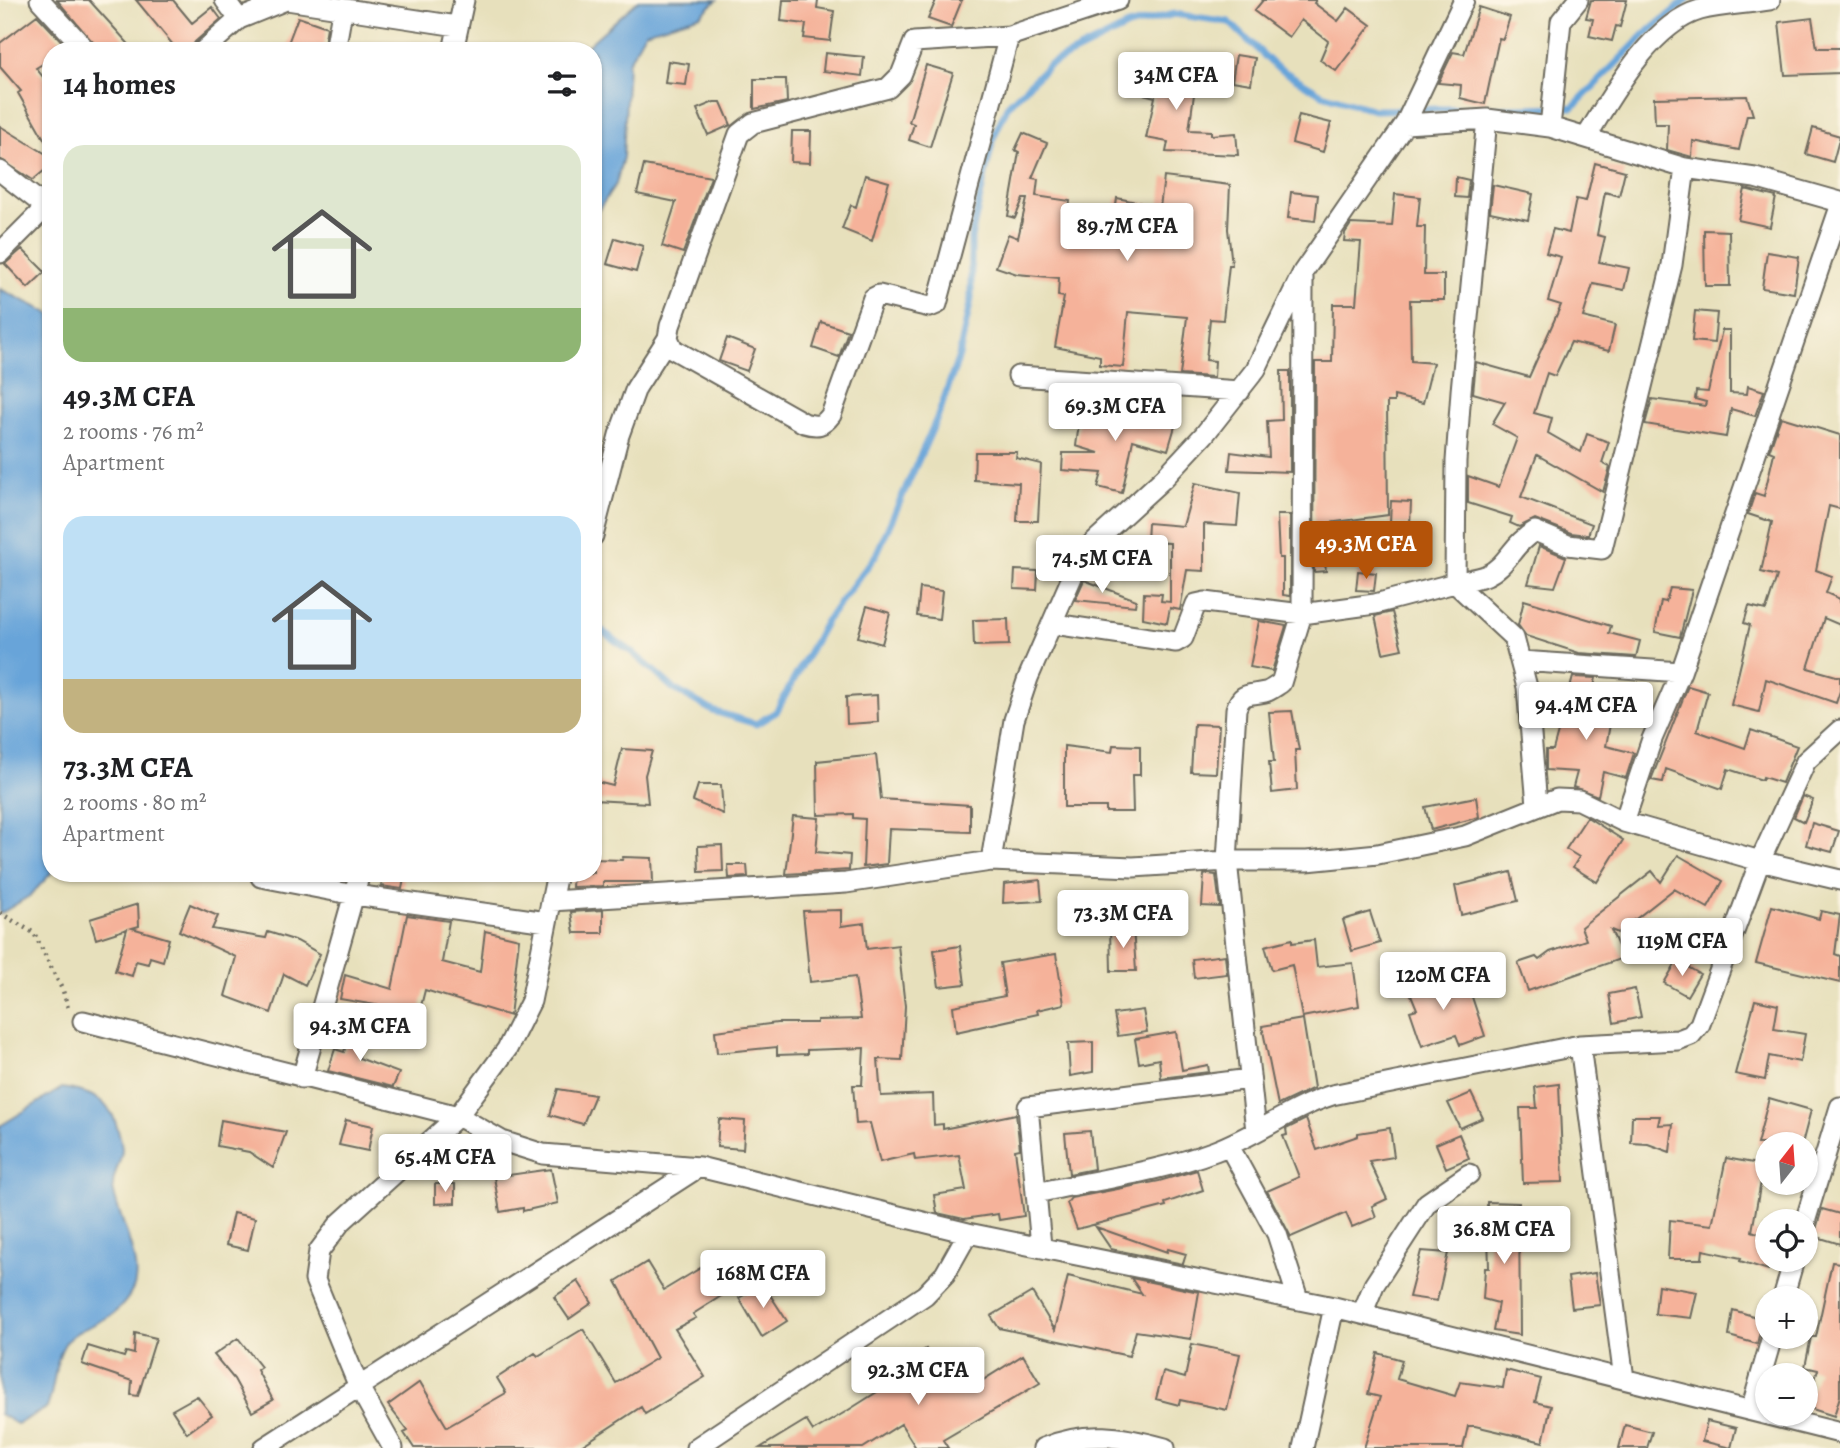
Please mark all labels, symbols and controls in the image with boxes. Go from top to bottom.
pin: 34M CFA [1111,52,1241,112]
text: 34M CFA [1134,59,1218,90]
text: 14 homes [63,64,176,104]
icon: filters [543,65,581,103]
icon: home [259,191,385,317]
pin: 89.7M CFA [1047,204,1207,263]
text: 89.7M CFA [1076,210,1178,241]
text: 49.3M CFA [63,376,195,416]
pin: 69.3M CFA [1035,384,1195,443]
text: 69.3M CFA [1065,390,1165,421]
text: 2 rooms · 76 m² [63,416,204,447]
text: Apartment [63,447,165,478]
pin: 49.3M CFA [1286,522,1446,581]
text: 49.3M CFA [1316,528,1416,559]
pin: 74.5M CFA [1022,536,1182,595]
text: 74.5M CFA [1052,542,1152,573]
icon: home [259,562,385,688]
pin: 94.4M CFA [1506,682,1666,742]
text: 94.4M CFA [1535,689,1637,720]
text: 73.3M CFA [63,747,192,787]
text: 2 rooms · 80 m² [63,787,207,818]
text: Apartment [63,818,165,849]
pin: 73.3M CFA [1043,890,1203,950]
text: 73.3M CFA [1073,897,1173,928]
pin: 119M CFA [1610,918,1754,978]
text: 119M CFA [1637,925,1727,956]
pin: 120M CFA [1371,953,1515,1012]
text: 120M CFA [1396,959,1490,990]
pin: 94.3M CFA [280,1004,440,1063]
text: 94.3M CFA [310,1010,410,1041]
north arrow [1755,1132,1818,1195]
map controls [1755,1132,1818,1426]
pin: 65.4M CFA [365,1134,525,1194]
text: 65.4M CFA [395,1141,495,1172]
pin: 36.8M CFA [1424,1206,1584,1266]
button: locate [1755,1209,1818,1272]
text: 36.8M CFA [1453,1213,1555,1244]
pin: 168M CFA [691,1250,835,1310]
text: 168M CFA [716,1257,810,1288]
button: + [1755,1286,1818,1349]
pin: 92.3M CFA [838,1348,998,1407]
text: 92.3M CFA [867,1354,969,1385]
button: − [1755,1363,1818,1426]

